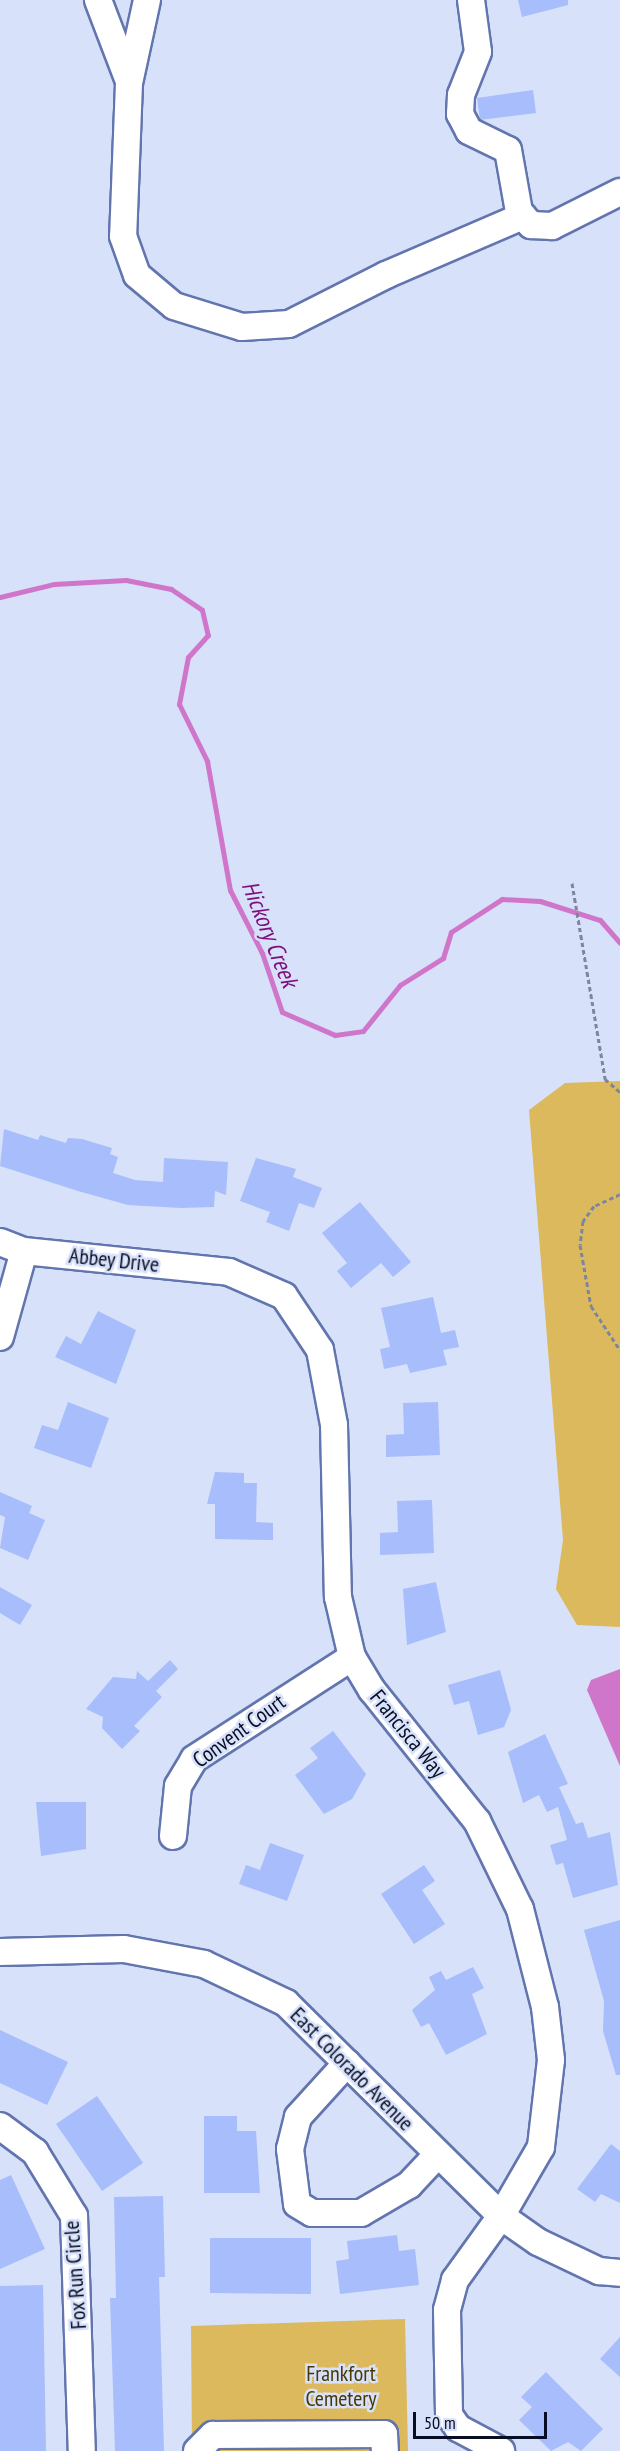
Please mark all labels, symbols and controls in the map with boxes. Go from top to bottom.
water label: Hickory Creek [235,876,305,992]
street label: Abbey Drive [67,1242,161,1278]
street label: Francisca Way [364,1684,452,1784]
street label: Convent Court [188,1689,290,1773]
street label: East Colorado Avenue [285,2002,419,2136]
street label: Fox Run Circle [58,2220,92,2330]
park label: Frankfort Cemetery [305,2360,377,2412]
scale bar [416,2400,550,2438]
text: 50 m [424,2411,456,2434]

